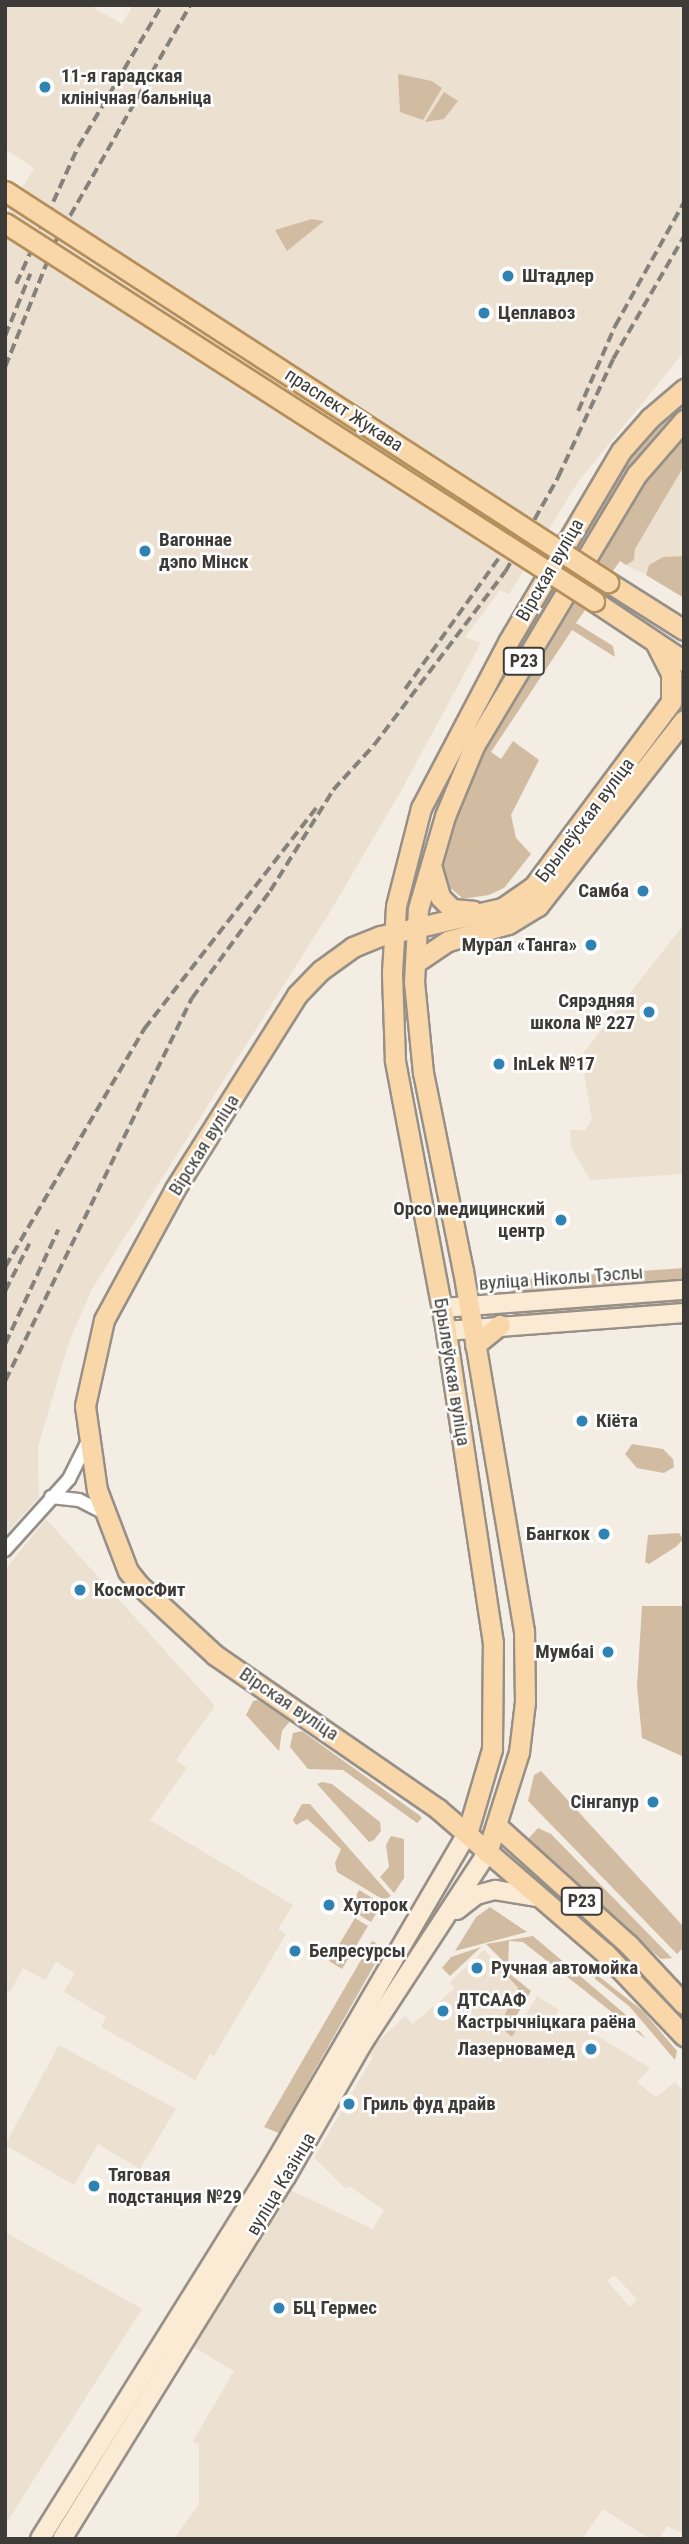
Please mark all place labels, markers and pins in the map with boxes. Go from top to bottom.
place label: 11-я гарадская клінічная бальніца [61,65,212,109]
marker: 11-я гарадская клінічная бальніца [35,77,55,97]
place label: Штадлер [522,265,594,287]
marker: Штадлер [500,268,516,284]
place label: Цеплавоз [498,302,575,324]
marker: Цеплавоз [476,305,492,321]
place label: Вагоннае дэпо Мінск [159,529,249,573]
marker: Вагоннае дэпо Мінск [137,543,153,559]
place label: Самба [578,880,629,902]
marker: Самба [635,883,651,899]
place label: Мурал «Танга» [462,934,577,956]
marker: Мурал «Танга» [583,937,599,953]
place label: Сярэдняя школа № 227 [530,990,635,1034]
marker: Сярэдняя школа № 227 [641,1004,657,1020]
place label: InLek №17 [513,1053,595,1075]
marker: InLek №17 [491,1056,507,1072]
place label: Орсо медицинский центр [393,1198,545,1242]
marker: Орсо медицинский центр [551,1210,571,1230]
place label: Кіёта [596,1410,638,1432]
marker: Кіёта [574,1413,590,1429]
place label: Бангкок [526,1523,590,1545]
marker: Бангкок [596,1526,612,1542]
place label: КосмосФит [94,1579,185,1601]
marker: КосмосФит [72,1582,88,1598]
place label: Мумбаі [535,1641,594,1663]
marker: Мумбаі [600,1644,616,1660]
place label: Сінгапур [571,1791,639,1813]
marker: Сінгапур [645,1794,661,1810]
place label: Хуторок [343,1894,408,1916]
marker: Хуторок [321,1897,337,1913]
place label: Белресурсы [309,1940,406,1962]
marker: Белресурсы [287,1943,303,1959]
place label: Ручная автомойка [491,1957,638,1979]
marker: Ручная автомойка [469,1960,485,1976]
place label: ДТСААФ Кастрычніцкага раёна [457,1989,636,2033]
marker: ДТСААФ Кастрычніцкага раёна [435,2003,451,2019]
place label: Лазерновамед [458,2038,575,2060]
marker: Лазерновамед [581,2039,601,2059]
place label: Гриль фуд драйв [363,2093,496,2115]
marker: Гриль фуд драйв [341,2096,357,2112]
place label: Тяговая подстанция №29 [108,2164,242,2208]
marker: Тяговая подстанция №29 [86,2178,102,2194]
place label: БЦ Гермес [293,2297,377,2319]
marker: БЦ Гермес [271,2300,287,2316]

